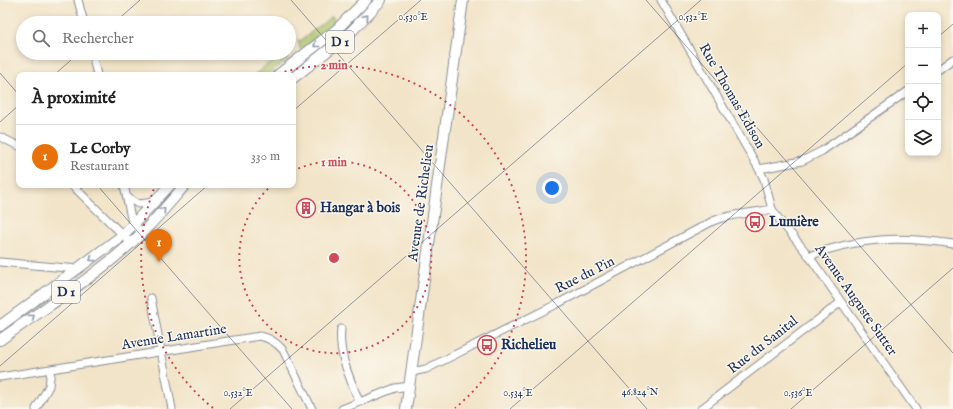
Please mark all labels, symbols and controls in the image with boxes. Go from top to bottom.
text: 0.530°E [398,11,428,24]
text: 0.532°E [678,11,708,24]
map controls [905,12,941,156]
button: + [905,12,941,48]
one-way arrow [361,14,368,22]
search box [16,16,296,60]
icon: search [30,27,52,49]
text: Rechercher [62,29,134,48]
road number: D 1 [326,31,354,53]
street label: Rue Thomas Edison [695,40,770,152]
one-way arrow [314,41,321,48]
button: − [905,48,941,84]
text: 2 min [320,58,348,73]
button: locate [905,84,941,120]
text: À proximité [32,88,116,109]
button: layers [905,120,941,156]
text: Le Corby [70,139,130,158]
street label: Avenue de Richelieu [404,143,438,264]
text: 1 [43,148,47,165]
text: 330 m [251,148,280,165]
text: 1 min [321,155,348,170]
text: Restaurant [70,158,129,175]
your location [542,178,562,198]
building icon: Hangar à bois [295,197,317,219]
place label: Hangar à bois [320,199,400,217]
one-way arrow [159,207,166,214]
bus stop icon: Lumière [744,211,766,233]
place label: Lumière [769,213,819,231]
pin: 1 [146,229,172,262]
street label: Avenue Auguste Sutter [810,240,901,359]
centre of rings [327,251,341,265]
street label: Rue du Pin [552,252,618,298]
one-way arrow [90,254,97,261]
road number: D 1 [52,281,80,303]
street label: Rue du Sanital [724,312,802,378]
one-way arrow [27,315,34,322]
street label: Avenue Lamartine [119,320,228,354]
bus stop icon: Richelieu [476,334,498,356]
place label: Richelieu [501,336,557,354]
text: 46.824°N [622,386,659,399]
text: 0.532°E [223,387,253,400]
text: 0.534°E [503,387,533,400]
text: 0.536°E [784,387,812,400]

